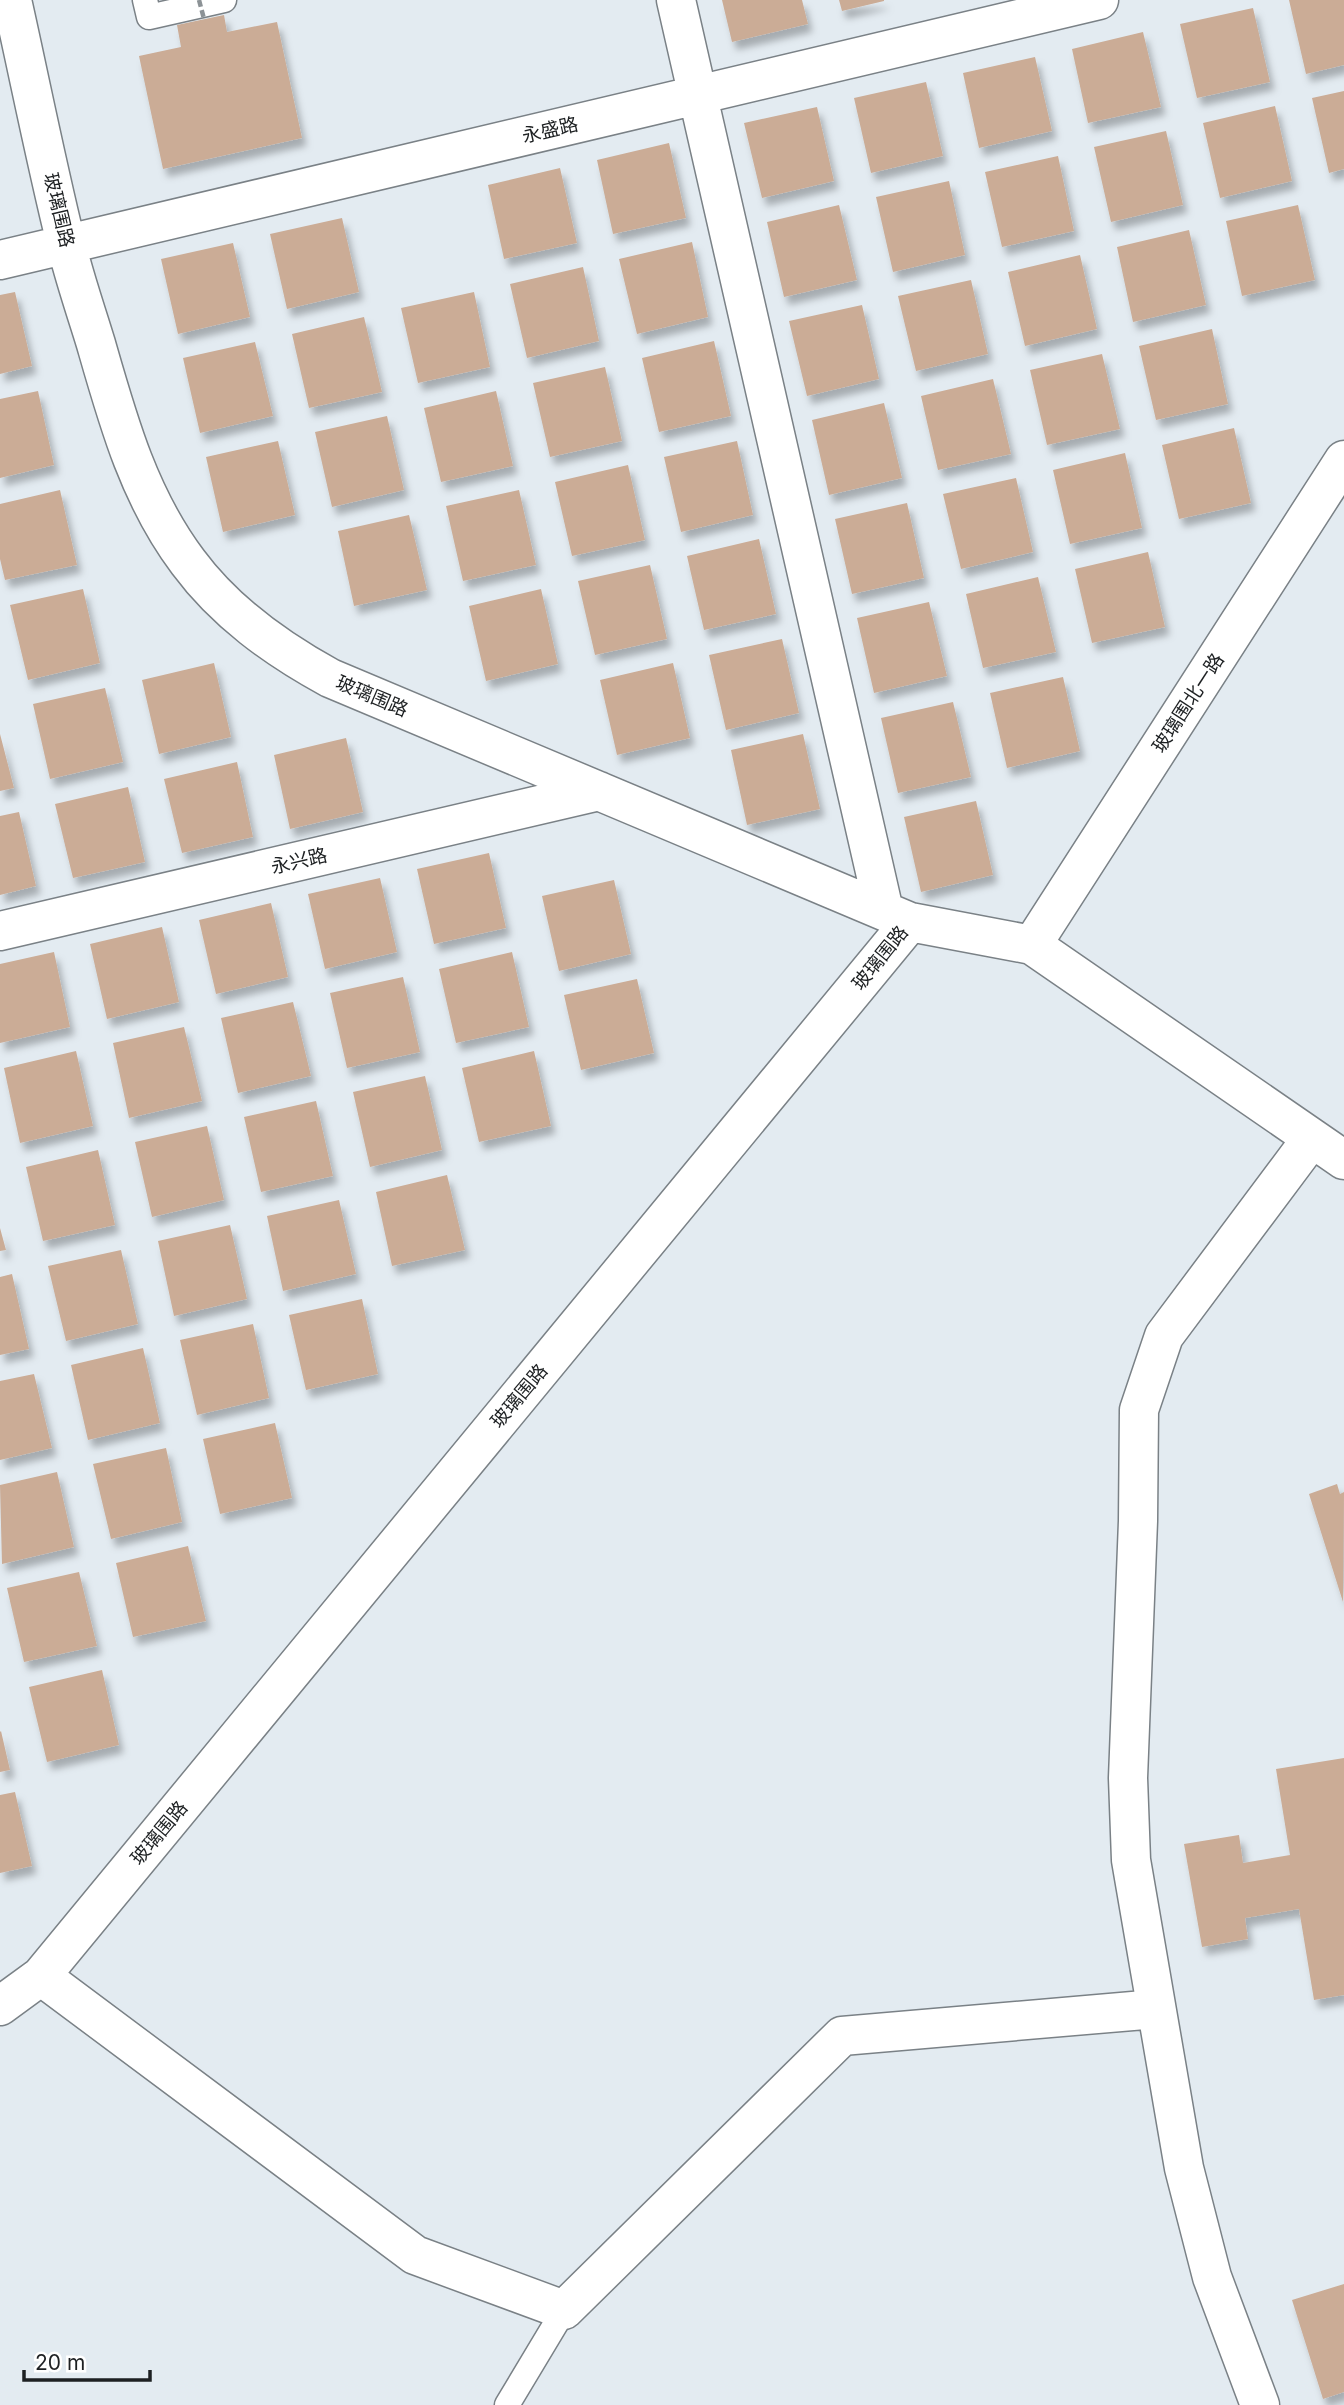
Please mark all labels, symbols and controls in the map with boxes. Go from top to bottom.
street label: 永盛路 [520,112,580,148]
street label: 玻璃围路 [39,170,79,250]
street label: 玻璃围北一路 [1147,649,1229,757]
street label: 玻璃围路 [333,671,411,721]
street label: 永兴路 [269,843,329,879]
street label: 玻璃围路 [847,921,913,995]
street label: 玻璃围路 [486,1359,552,1433]
street label: 玻璃围路 [126,1796,192,1870]
scale bar [24,2338,150,2382]
text: 20 m [35,2350,85,2375]

